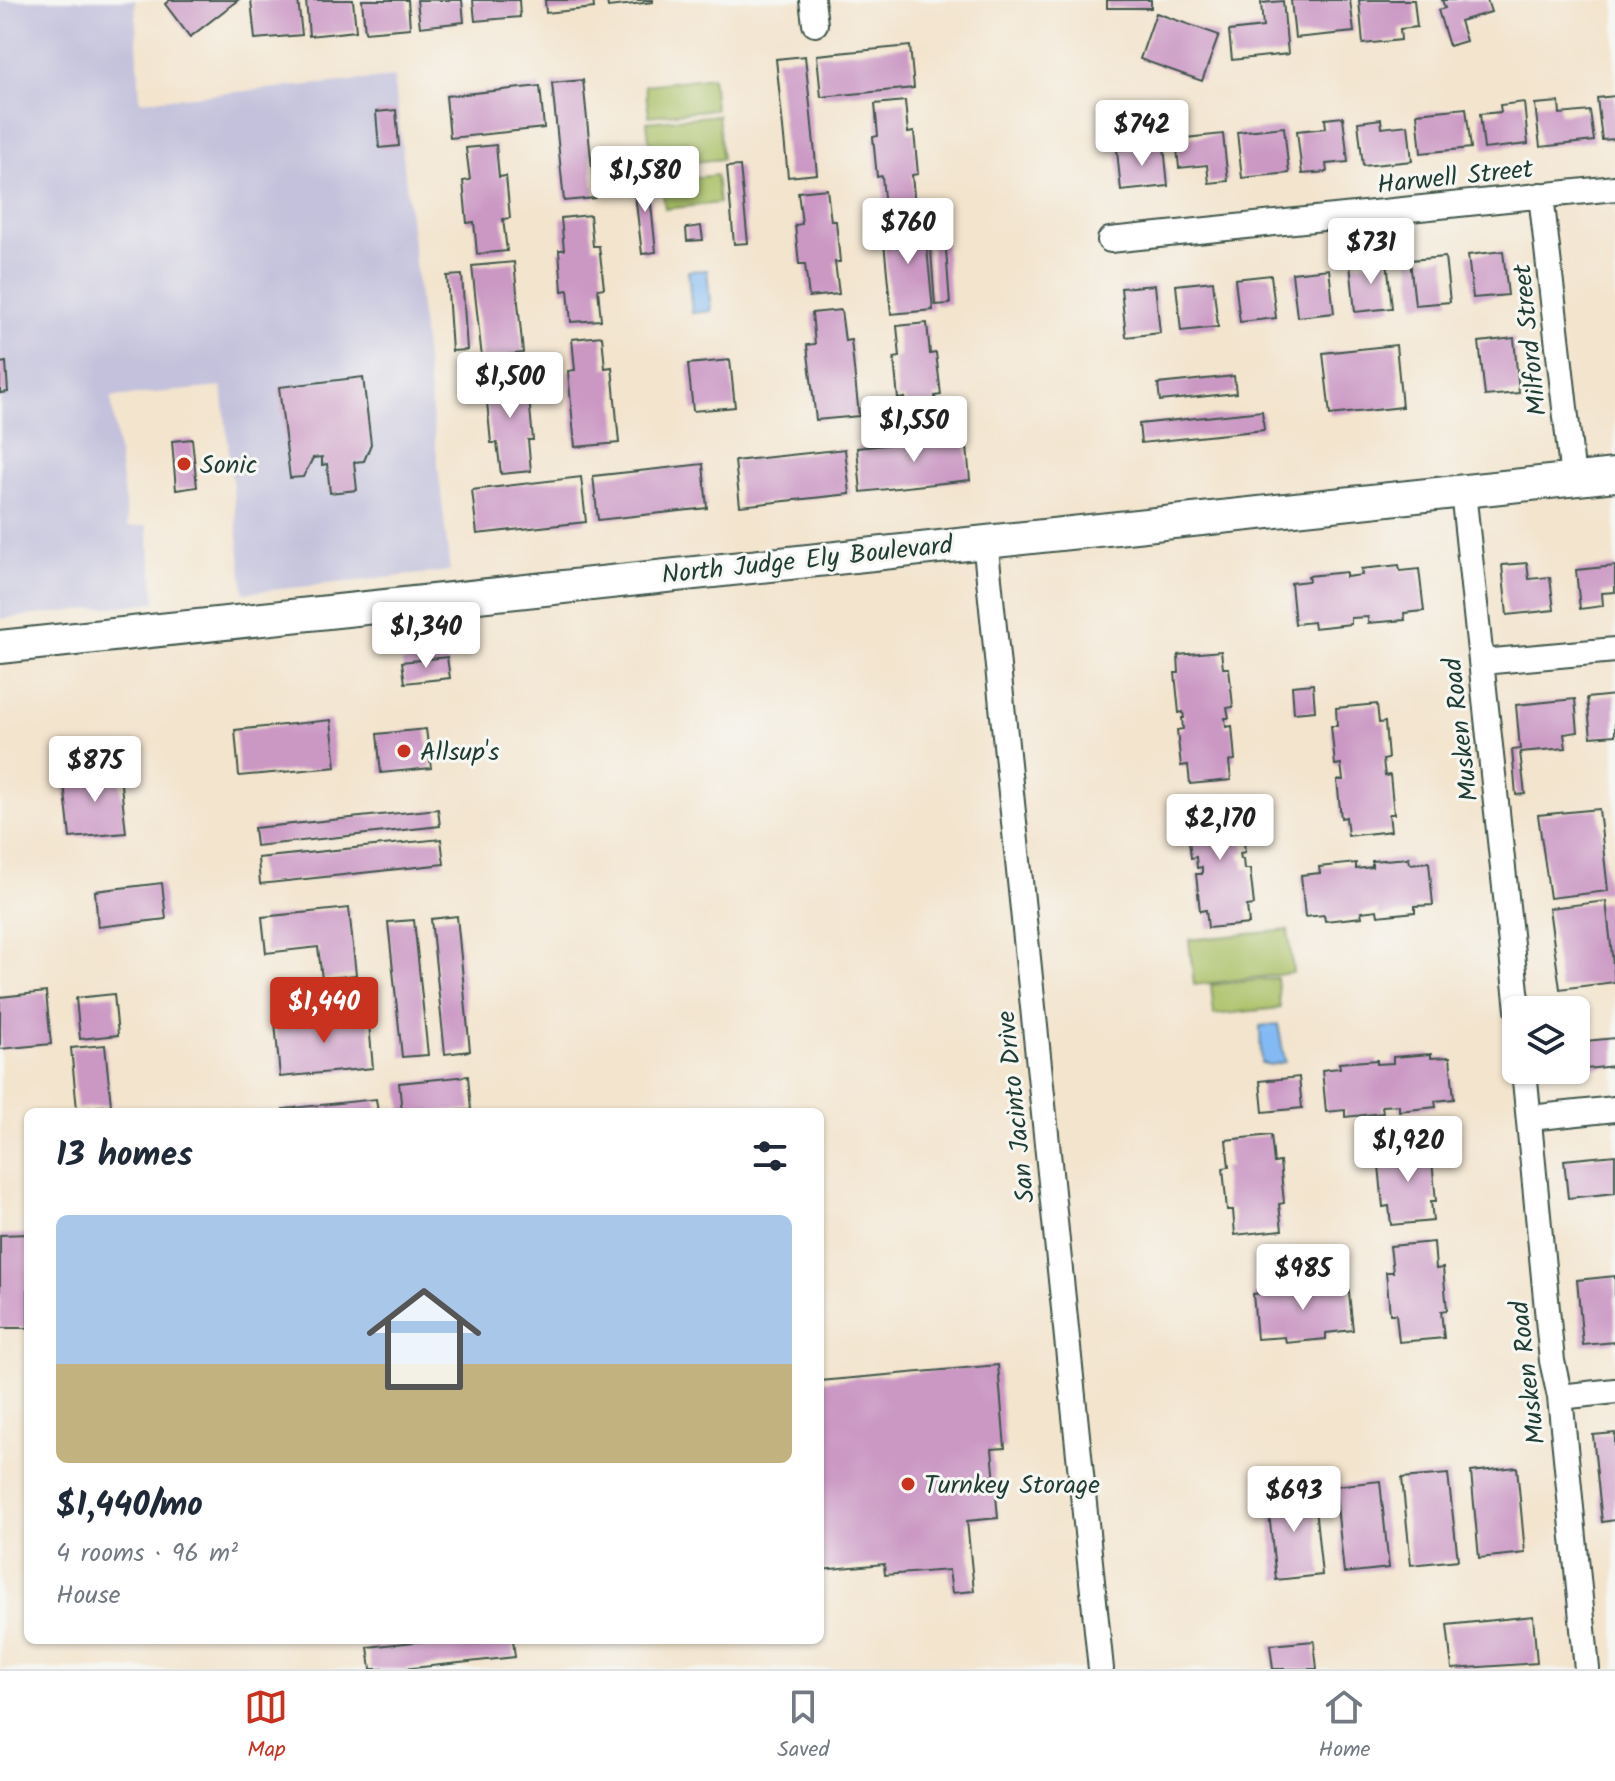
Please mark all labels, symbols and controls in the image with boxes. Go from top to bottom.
pin: $742 [1095,100,1189,168]
text: $742 [1114,105,1171,147]
pin: $1,580 [580,146,710,214]
street label: Harwell Street [1375,149,1536,207]
text: $1,580 [609,151,681,193]
pin: $760 [861,198,955,266]
text: $760 [880,203,936,245]
pin: $731 [1324,218,1418,286]
text: $731 [1346,223,1396,265]
street label: Milford Street [1502,261,1560,418]
pin: $1,500 [445,352,575,420]
text: $1,500 [475,357,545,399]
pin: $1,550 [849,396,979,464]
text: $1,550 [879,401,949,443]
place label: Sonic [200,445,257,487]
marker: Sonic [175,455,193,473]
street label: North Judge Ely Boulevard [660,525,956,597]
pin: $1,340 [361,602,491,670]
text: $1,340 [390,607,462,649]
street label: Musken Road [1432,655,1492,804]
place label: Allsup's [420,732,499,774]
pin: $875 [48,736,142,804]
text: $875 [67,741,123,783]
marker: Allsup's [395,742,413,760]
pin: $2,170 [1155,794,1285,862]
text: $2,170 [1185,799,1255,841]
pin: $1,440 [259,977,389,1045]
text: $1,440 [288,982,360,1024]
map controls [1502,996,1590,1084]
button: layers [1502,996,1590,1084]
street label: San Jacinto Drive [986,1008,1048,1205]
pin: $1,920 [1343,1116,1473,1184]
text: $1,920 [1372,1121,1444,1163]
text: 13 homes [56,1129,193,1183]
icon: filters [748,1134,792,1178]
pin: $985 [1256,1244,1350,1312]
text: $985 [1274,1249,1332,1291]
icon: home [352,1267,496,1411]
street label: Musken Road [1499,1298,1559,1447]
place label: Turnkey Storage [924,1465,1100,1507]
pin: $693 [1247,1466,1341,1534]
text: $693 [1266,1471,1322,1513]
marker: Turnkey Storage [899,1475,917,1493]
text: $1,440/mo [56,1479,203,1533]
text: 4 rooms · 96 m² [56,1533,238,1575]
text: House [56,1575,120,1617]
tab: Map [244,1685,288,1768]
tab: Saved [777,1685,830,1768]
tab: Home [1318,1685,1371,1768]

